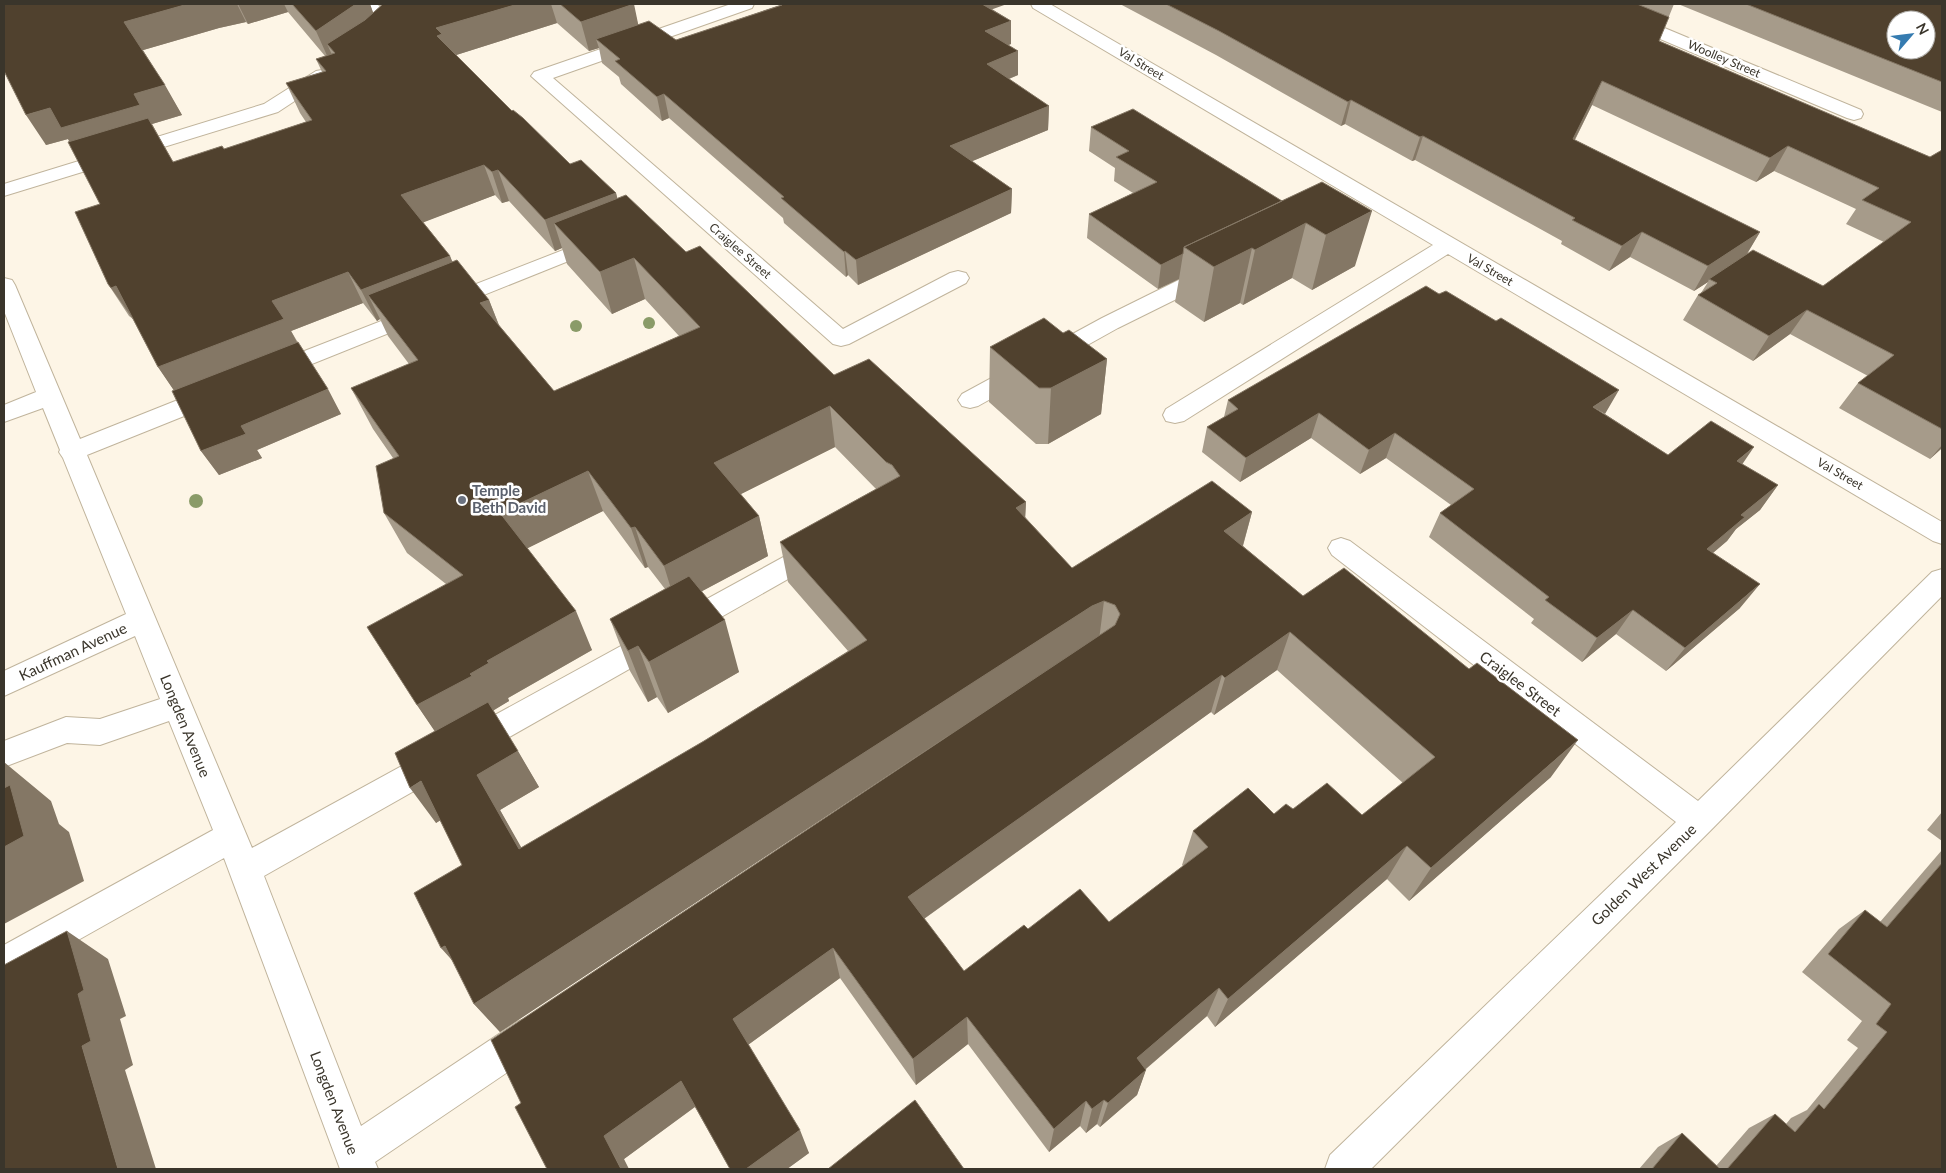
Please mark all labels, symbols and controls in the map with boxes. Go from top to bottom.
north arrow [1886,10,1936,60]
text: N [1913,20,1933,37]
street label: Woolley Street [1685,36,1764,81]
street label: Val Street [1116,44,1167,83]
street label: Craiglee Street [706,220,775,282]
street label: Val Street [1465,250,1517,289]
street label: Val Street [1815,454,1867,493]
place label: Temple Beth David [472,481,546,516]
marker: Temple Beth David [456,494,468,506]
street label: Kauffman Avenue [16,618,129,684]
street label: Craiglee Street [1476,647,1565,720]
street label: Longden Avenue [157,672,215,780]
street label: Golden West Avenue [1587,820,1700,929]
street label: Longden Avenue [307,1048,363,1157]

